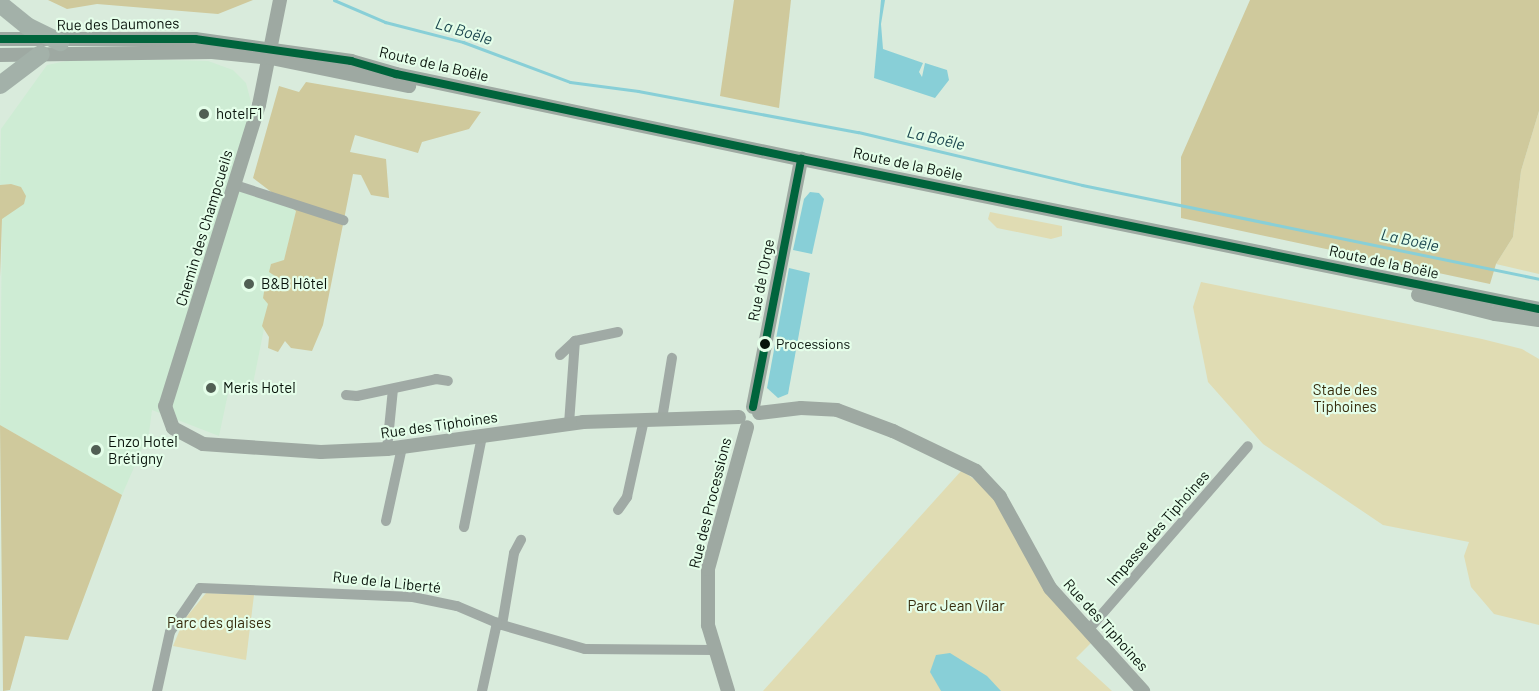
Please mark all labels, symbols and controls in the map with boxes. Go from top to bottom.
water label: La Boële [433,13,495,49]
street label: Rue des Daumones [56,14,180,34]
street label: Route de la Boële [377,43,491,85]
place label: hotelF1 [216,105,263,123]
marker: hotelF1 [197,107,211,121]
water label: La Boële [905,122,967,154]
street label: Route de la Boële [851,144,965,184]
street label: Chemin des Champcueils [172,148,236,308]
water label: La Boële [1379,225,1441,255]
street label: Rue de l'Orge [744,237,778,323]
street label: Route de la Boële [1327,242,1441,282]
place label: B&B Hôtel [261,275,327,293]
marker: B&B Hôtel [242,277,256,291]
place label: Processions [776,336,850,352]
marker: Processions [759,338,771,350]
place label: Meris Hotel [223,379,296,397]
park label: Stade des Tiphoines [1313,380,1377,415]
marker: Meris Hotel [204,381,218,395]
street label: Rue des Tiphoines [379,408,499,442]
place label: Enzo Hotel Brétigny [108,432,178,467]
street label: Rue des Processions [685,436,735,570]
marker: Enzo Hotel Brétigny [89,443,103,457]
street label: Impasse des Tiphoines [1103,467,1213,589]
street label: Rue de la Liberté [332,567,442,597]
street label: Rue des Tiphoines [1060,575,1152,675]
park label: Parc Jean Vilar [907,597,1005,615]
park label: Parc des glaises [167,614,271,632]

